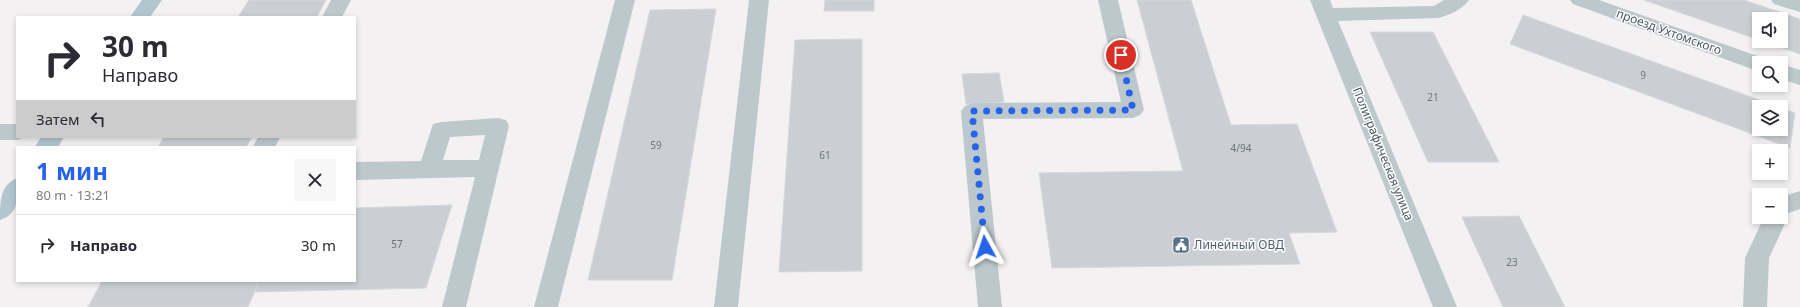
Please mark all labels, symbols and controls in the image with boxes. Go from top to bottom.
street label: проезд Ухтомского [1614,5,1724,58]
map controls [1752,12,1788,224]
button: sound [1752,12,1788,48]
text: 30 m [102,27,169,65]
icon: right [36,32,88,84]
pin [1104,38,1138,72]
icon: arrive [1110,44,1132,66]
button: search [1752,56,1788,92]
text: Направо [102,63,178,87]
house number: 9 [1640,68,1646,82]
street label: Полиграфическая улица [1349,85,1418,223]
house number: 21 [1427,90,1439,104]
button: layers [1752,100,1788,136]
icon: left [87,108,109,130]
text: Затем [36,109,79,129]
house number: 59 [650,138,662,152]
house number: 4/94 [1231,141,1252,155]
button: + [1752,144,1788,180]
house number: 61 [819,148,831,162]
text: 1 мин [36,154,108,187]
button: close [294,159,336,201]
text: 80 m · 13:21 [36,186,110,204]
button: − [1752,188,1788,224]
position arrow [964,226,1006,268]
icon: right [36,234,58,256]
text: Направо [70,235,137,255]
text: 30 m [301,235,336,255]
public building icon: Линейный ОВД [1171,235,1191,255]
place label: Линейный ОВД [1194,236,1284,253]
house number: 57 [391,237,403,251]
house number: 23 [1506,255,1518,269]

